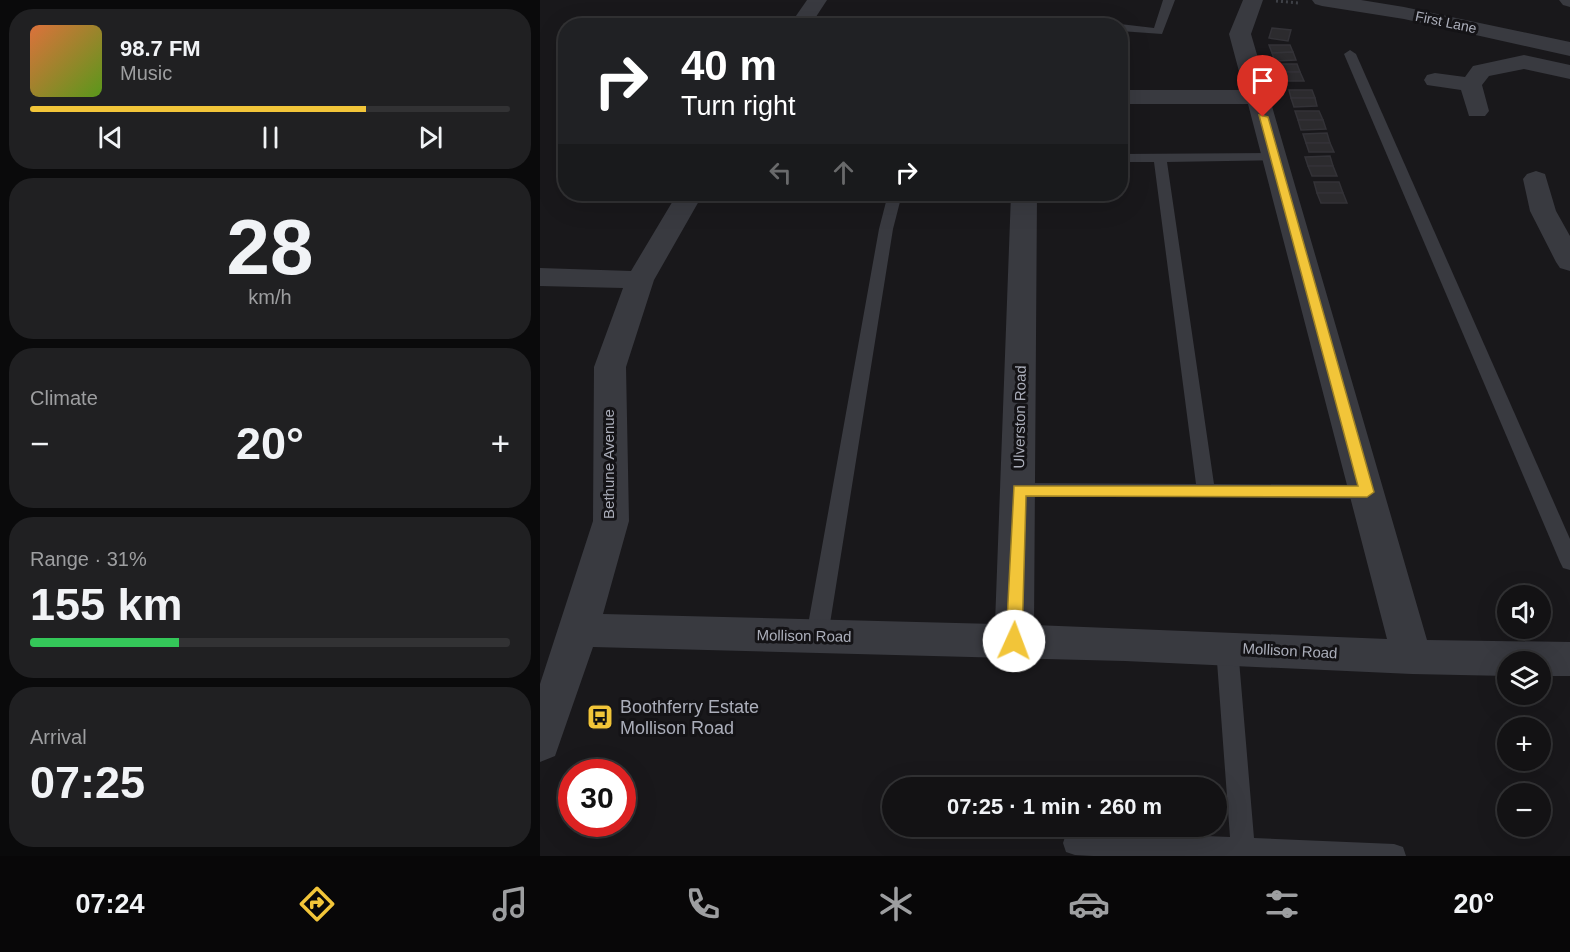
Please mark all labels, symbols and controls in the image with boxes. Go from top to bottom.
street label: First Lane [1414,8,1478,36]
text: 98.7 FM [120,36,201,61]
icon: right [582,42,660,120]
text: 40 m [681,42,777,89]
pin [1237,55,1288,117]
text: Music [120,62,172,84]
icon: arrive [1246,64,1279,97]
text: Turn right [681,91,796,121]
icon: previous [94,121,127,154]
icon: pause [254,121,287,154]
icon: next [414,121,447,154]
icon: left [764,156,797,189]
icon: ahead [827,156,860,189]
icon: right [890,156,923,189]
text: 28 [227,203,313,291]
text: km/h [248,286,292,308]
street label: Ulverston Road [1010,365,1029,469]
text: Climate [30,387,98,409]
street label: Bethune Avenue [600,409,617,519]
text: 20° [236,418,304,469]
text: − [30,425,49,462]
text: + [491,425,510,462]
text: Range · 31% [30,548,147,570]
text: 155 km [30,579,183,630]
map controls [1497,585,1551,837]
button: sound [1497,585,1551,639]
position arrow [982,609,1046,673]
street label: Mollison Road [756,626,852,645]
street label: Mollison Road [1242,640,1338,661]
button: layers [1497,651,1551,705]
place label: Boothferry Estate Mollison Road [620,697,759,738]
bus stop icon: Boothferry Estate Mollison Road [585,702,615,732]
button: + [1497,717,1551,771]
text: Arrival [30,726,87,748]
text: 07:25 [30,757,145,808]
speed limit sign: 30 [558,759,636,837]
button: − [1497,783,1551,837]
text: 07:25 · 1 min · 260 m [947,794,1162,819]
icon: directions [296,883,338,925]
icon: music [489,883,531,925]
icon: phone [682,883,724,925]
icon: climate [875,883,917,925]
icon: car [1068,883,1110,925]
icon: filters [1261,883,1303,925]
text: 07:24 [76,889,145,919]
text: 20° [1454,889,1494,919]

